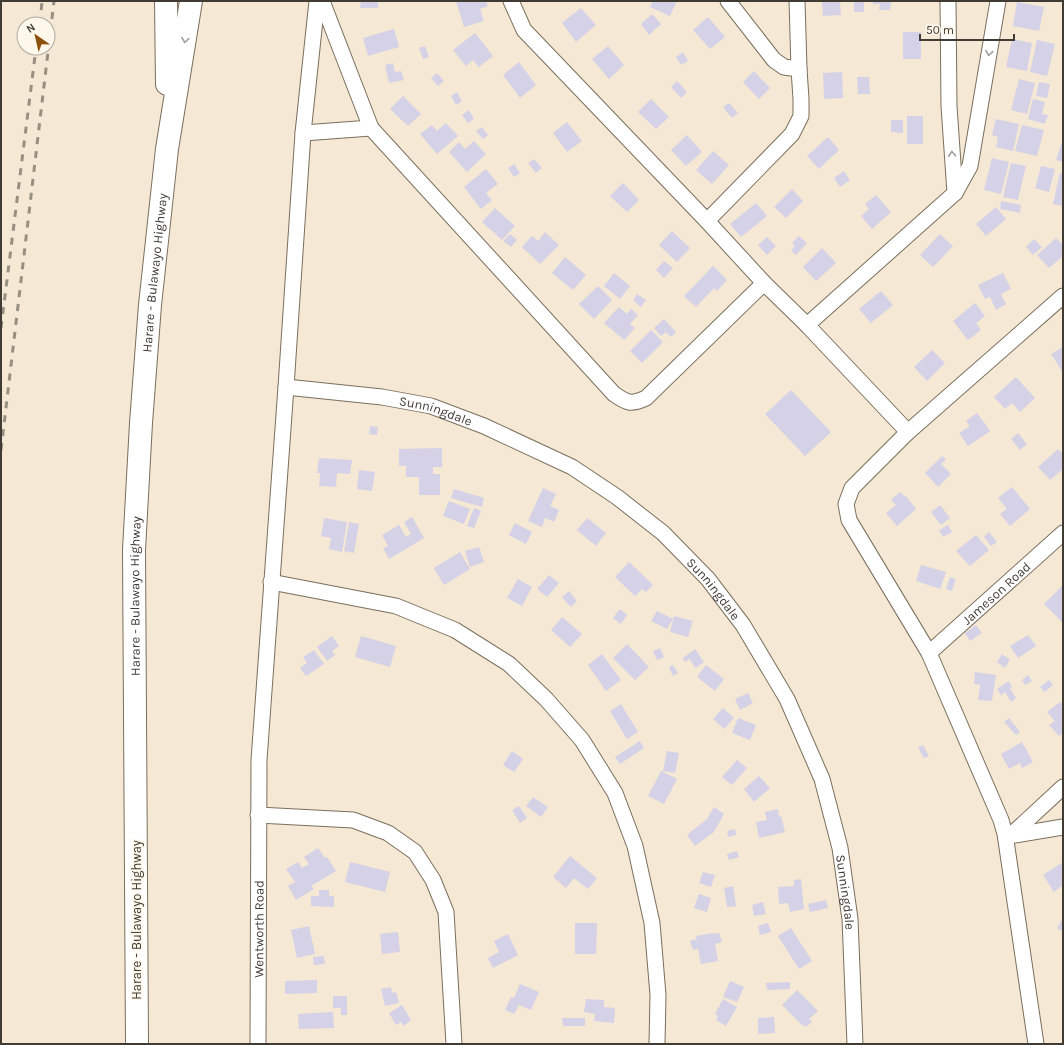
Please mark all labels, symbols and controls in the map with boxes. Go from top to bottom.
north arrow [16,16,56,56]
scale bar [920,16,1014,42]
text: N [24,21,38,36]
text: 50 m [926,23,954,37]
one-way arrow [181,36,190,43]
one-way arrow [985,50,994,56]
one-way arrow [948,151,957,157]
street label: Harare - Bulawayo Highway [139,192,170,353]
street label: Sunningdale [398,393,475,428]
street label: Harare - Bulawayo Highway [126,516,143,676]
street label: Sunningdale [684,555,744,623]
street label: Jameson Road [959,559,1033,627]
street label: Harare - Bulawayo Highway [129,840,144,1000]
street label: Sunningdale [834,854,858,930]
street label: Wentworth Road [251,880,266,978]

